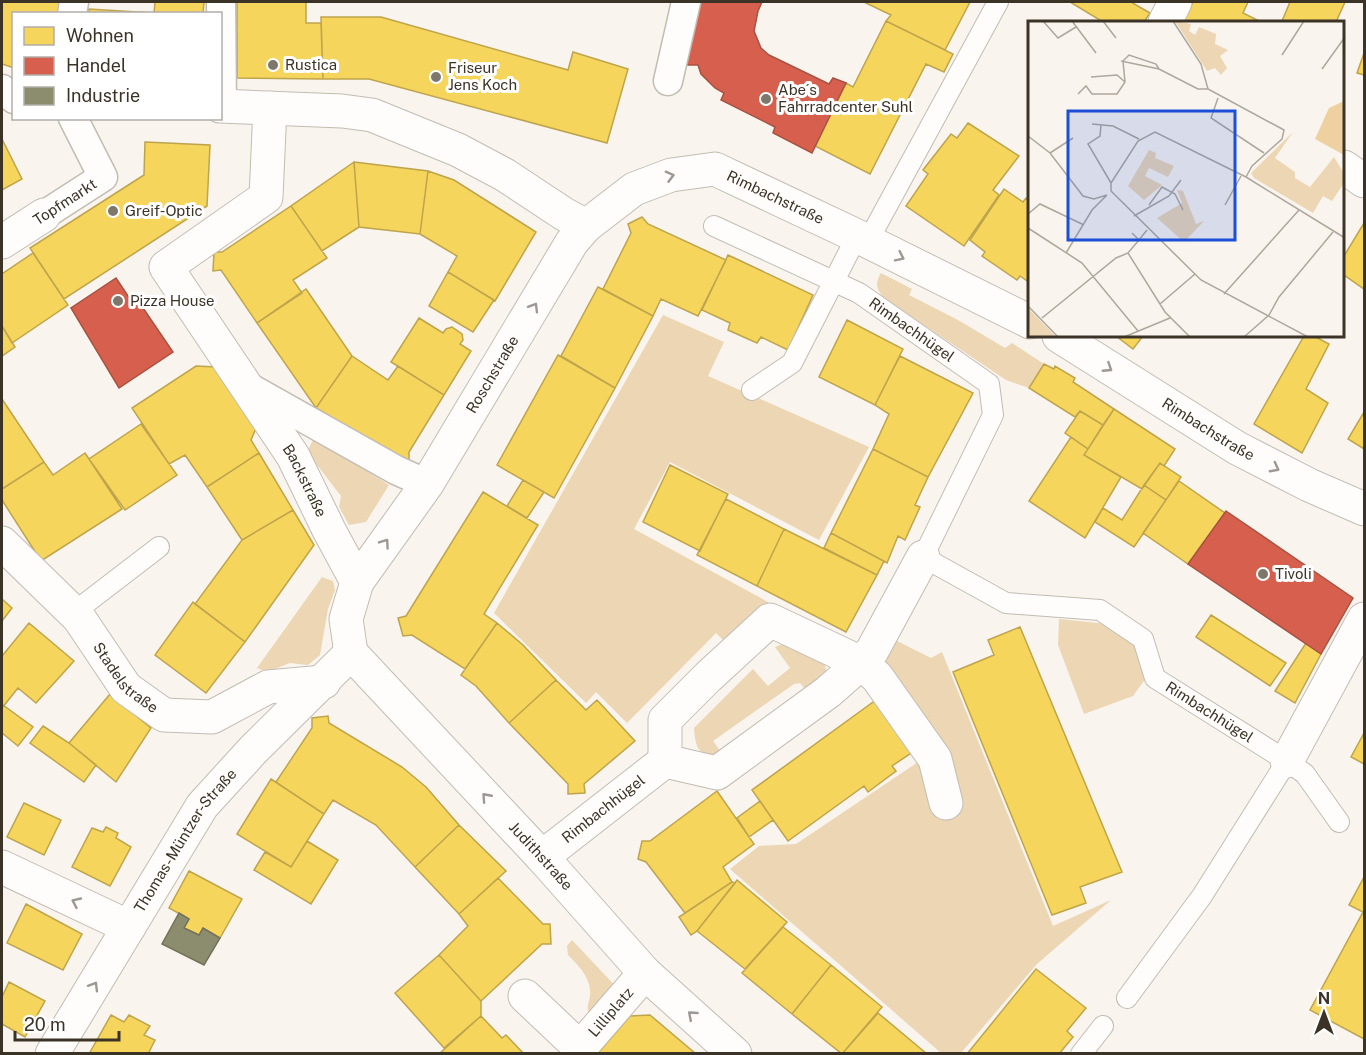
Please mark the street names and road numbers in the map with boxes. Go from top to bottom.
street label: Rimbachstraße [724,167,827,227]
street label: Topfmarkt [30,175,100,228]
street label: Rimbachhügel [866,294,958,365]
street label: Roschstraße [462,333,522,416]
street label: Rimbachstraße [1159,394,1257,463]
street label: Backstraße [279,441,330,520]
street label: Stadelstraße [90,639,162,716]
street label: Rimbachhügel [1163,678,1257,746]
street label: Thomas-Müntzer-Straße [131,765,240,915]
street label: Rimbachhügel [558,771,648,846]
street label: Judithstraße [506,818,576,893]
street label: Lilliplatz [585,984,637,1040]

